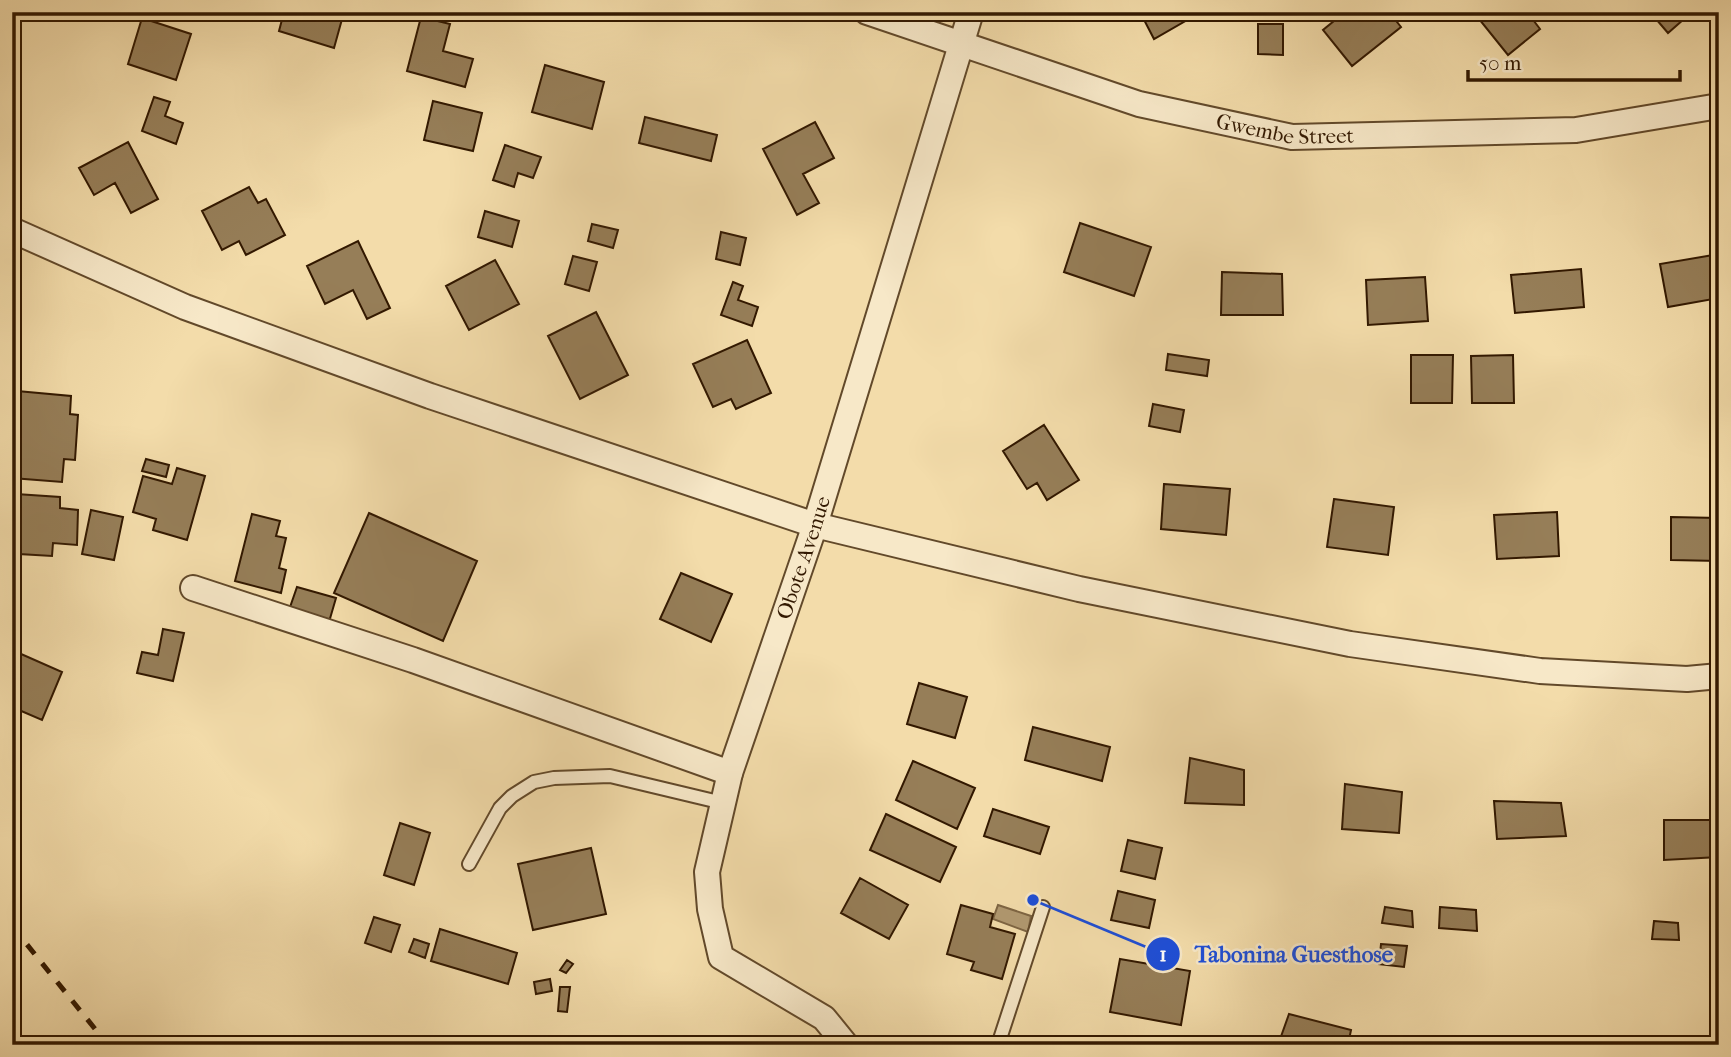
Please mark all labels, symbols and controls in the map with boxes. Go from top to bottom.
scale bar [1468,38,1680,82]
text: 50 m [1479,51,1522,75]
street label: Gwembe Street [1214,109,1355,149]
street label: Obote Avenue [772,493,835,622]
callout: Tabonina Guesthose [1145,932,1407,976]
text: Tabonina Guesthose [1194,941,1394,968]
text: 1 [1159,942,1167,966]

